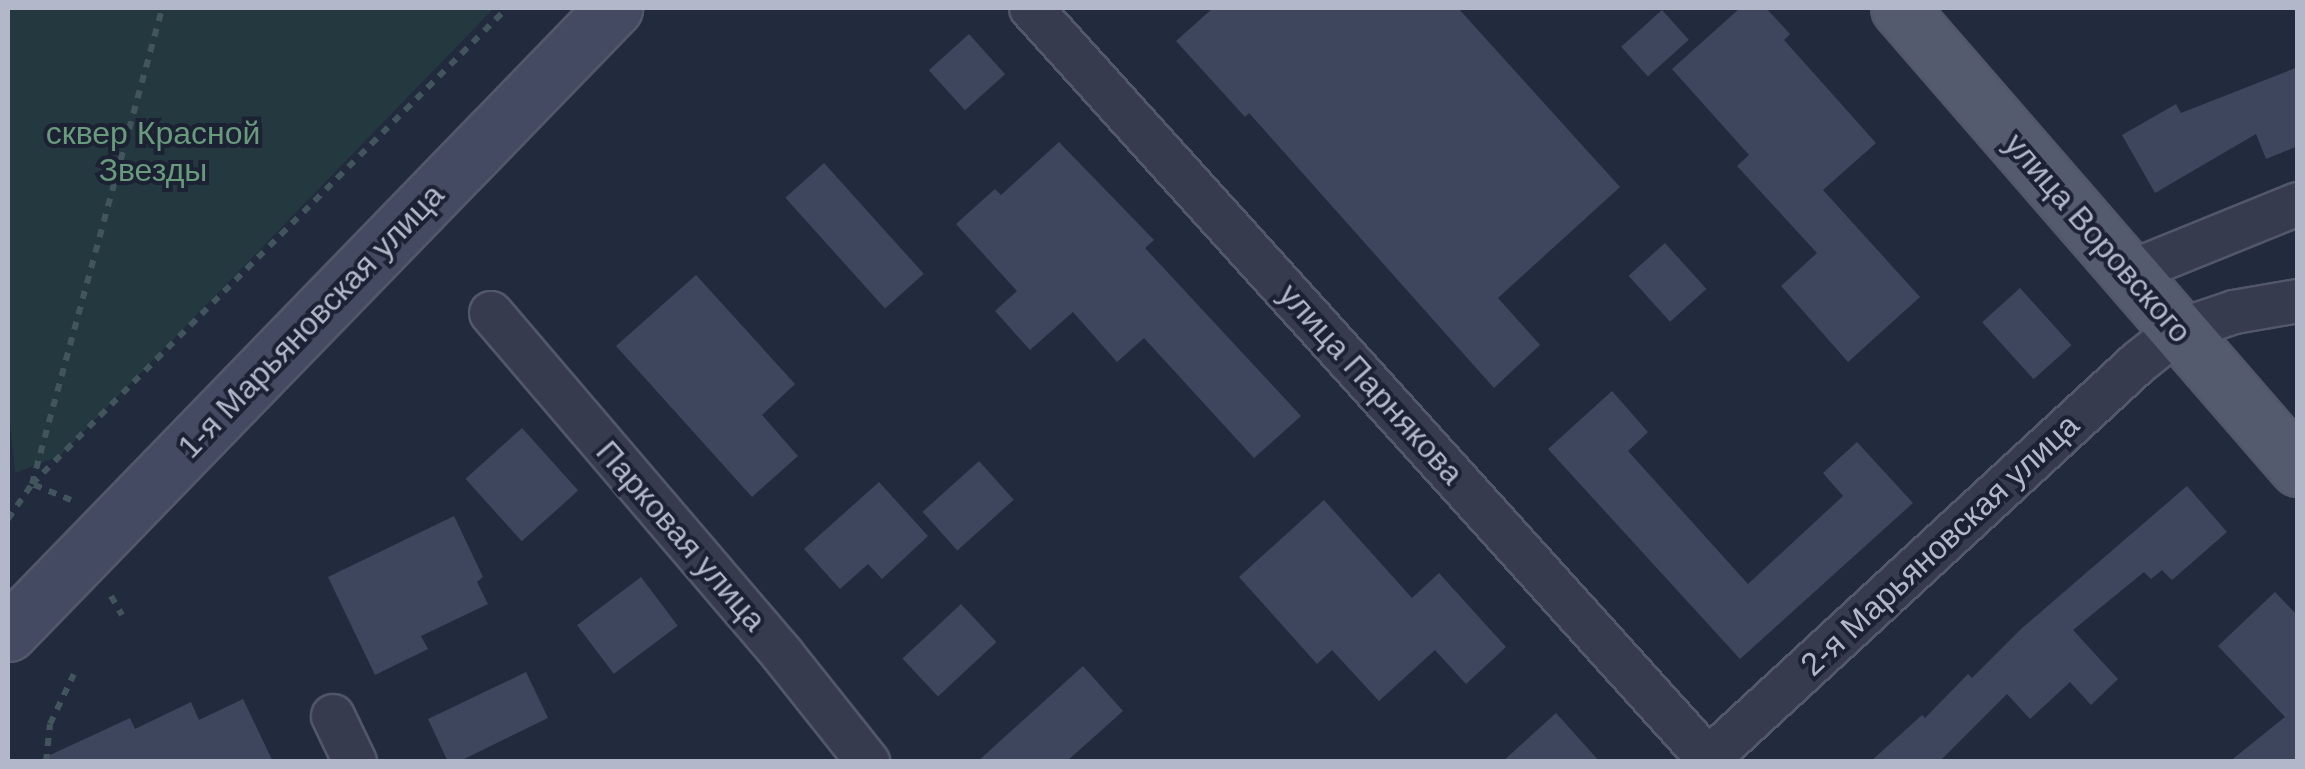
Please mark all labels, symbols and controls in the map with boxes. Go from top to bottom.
park label: сквер Красной Звезды [46,115,260,190]
street label: улица Воровского [1997,125,2199,351]
street label: 1-я Марьяновская улица [170,176,452,466]
street label: улица Парнякова [1271,276,1471,492]
street label: 2-я Марьяновская улица [1793,406,2087,684]
street label: Парковая улица [588,433,774,639]

